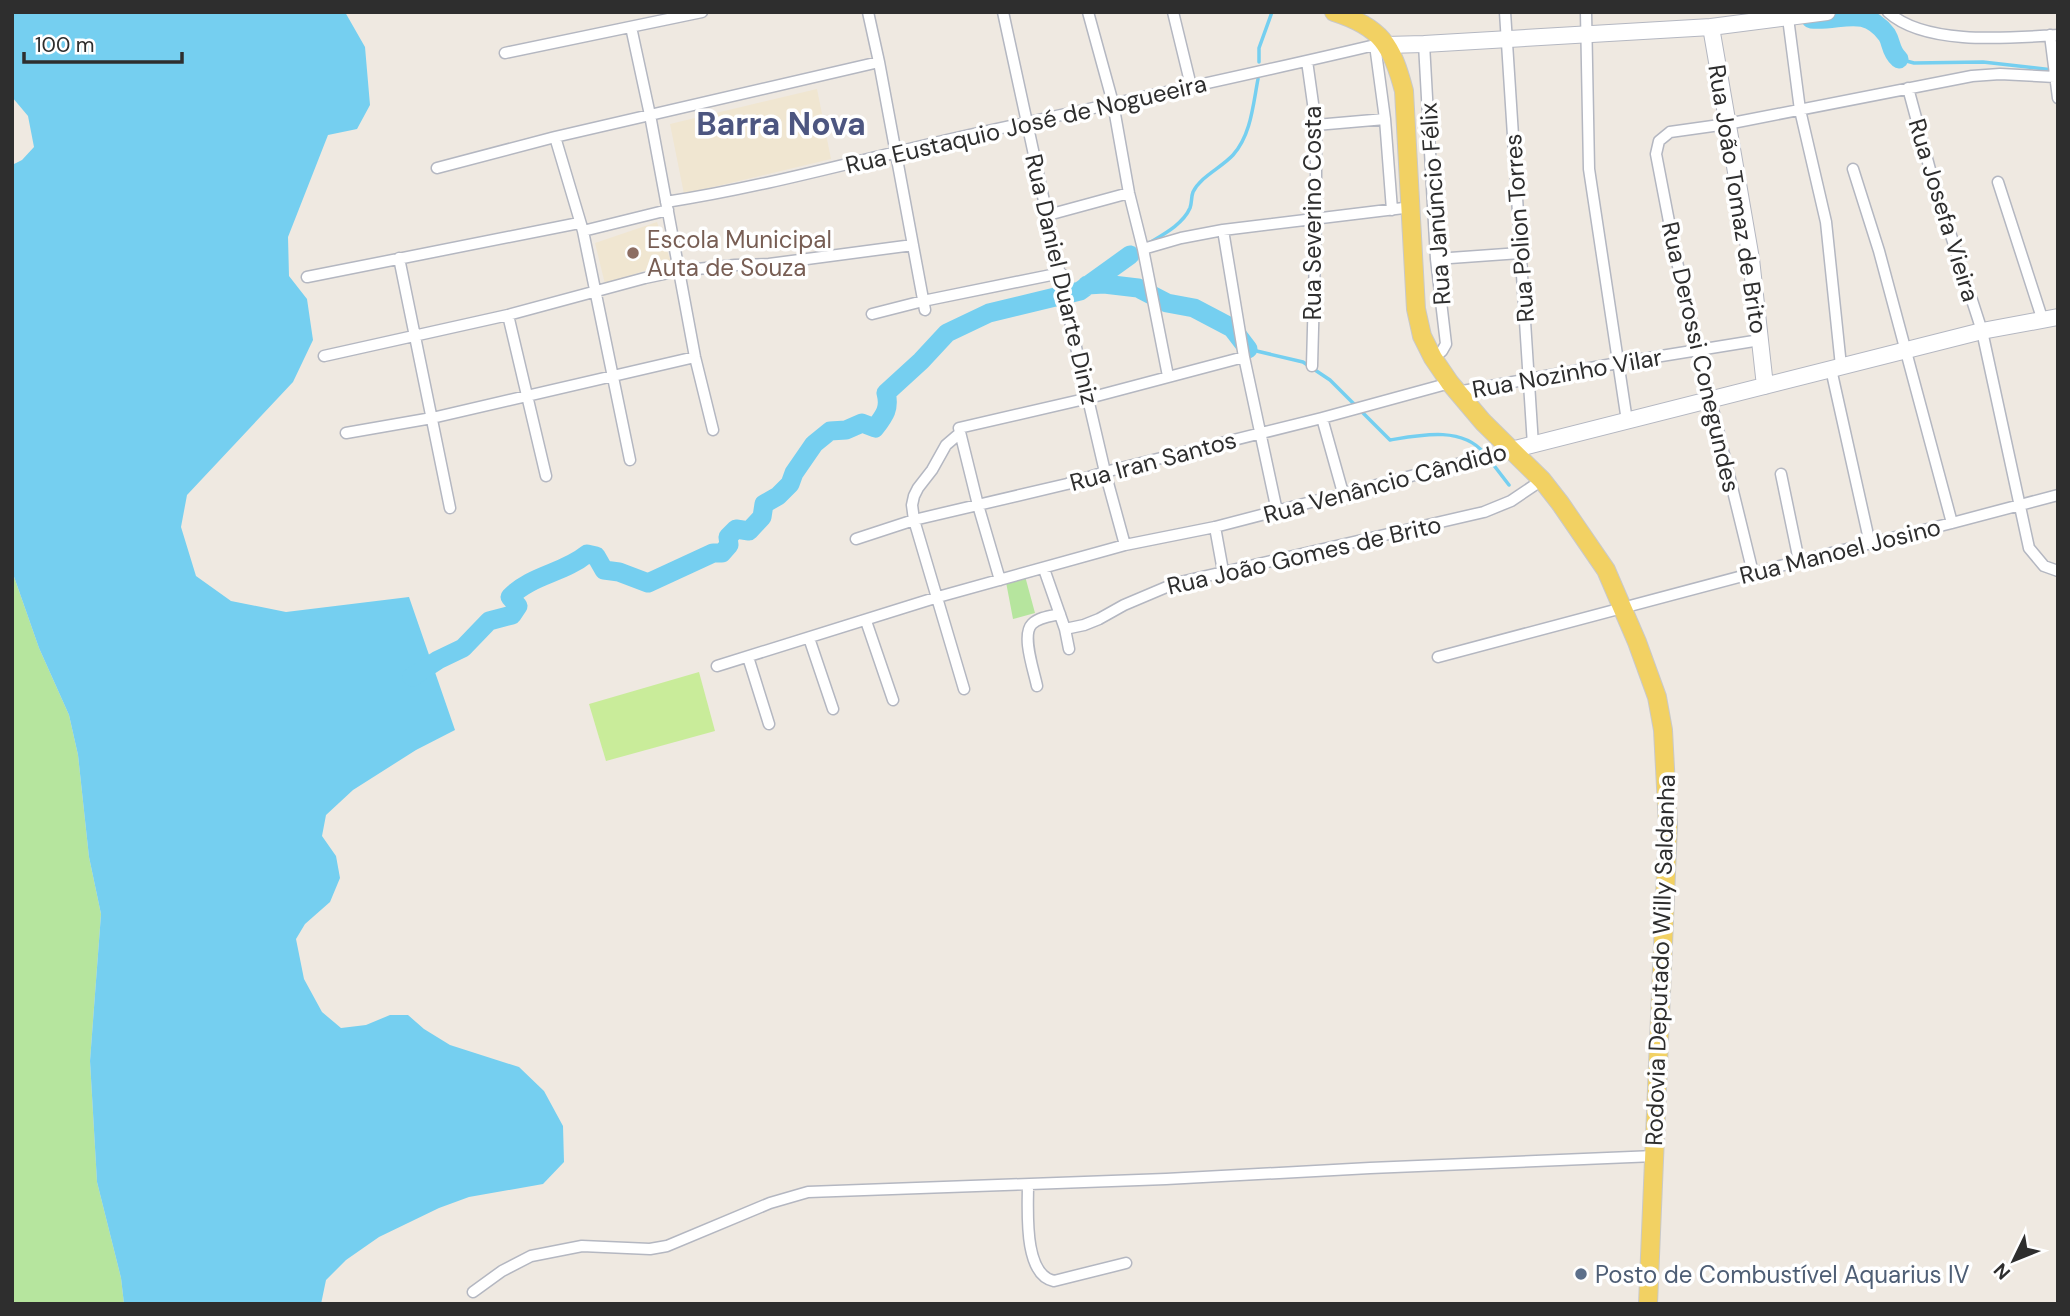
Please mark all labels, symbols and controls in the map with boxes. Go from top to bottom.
scale bar [24,21,182,65]
text: 100 m [35,31,95,59]
street label: Rua João Tomaz de Brito [1701,62,1775,336]
street label: Rua Eustaquio José de Nogueeira [842,67,1210,181]
street label: Rua Janúncio Félix [1412,102,1458,306]
district label: Barra Nova [696,103,866,145]
street label: Rua Severino Costa [1297,106,1328,320]
street label: Rua Josefa Vieira [1901,115,1987,305]
street label: Rua Polion Torres [1497,133,1541,323]
street label: Rua Daniel Duarte Diniz [1018,151,1106,407]
street label: Rua Derossi Conegundes [1655,219,1747,495]
place label: Escola Municipal Auta de Souza [647,224,832,283]
marker: Escola Municipal Auta de Souza [625,245,641,261]
street label: Rua Nozinho Vilar [1470,341,1665,405]
street label: Rua Iran Santos [1066,424,1240,498]
street label: Rua Venâncio Cândido [1260,436,1510,530]
street label: Rua João Gomes de Brito [1164,508,1444,602]
street label: Rua Manoel Josino [1736,511,1944,591]
street label: Rodovia Deputado Willy Saldanha [1638,774,1682,1146]
north arrow [1979,1225,2049,1295]
text: N [1988,1258,2016,1285]
place label: Posto de Combustível Aquarius IV [1595,1259,1970,1290]
marker: Posto de Combustível Aquarius IV [1573,1266,1589,1282]

